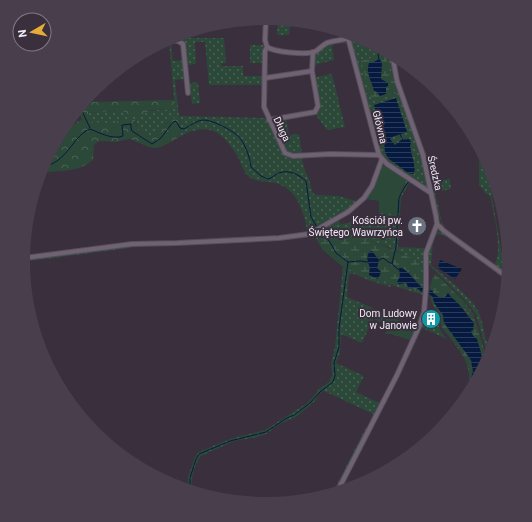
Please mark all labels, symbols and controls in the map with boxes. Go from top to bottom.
north arrow [12,12,52,52]
text: N [16,28,30,38]
street label: Główna [371,109,389,145]
street label: Długa [272,115,292,143]
street label: Średzka [426,154,445,192]
place label: Kościół pw. Świętego Wawrzyńca [308,215,403,238]
church icon: Kościół pw. Świętego Wawrzyńca [406,215,428,237]
place label: Dom Ludowy w Janowie [359,308,417,331]
building icon: Dom Ludowy w Janowie [420,308,442,330]

